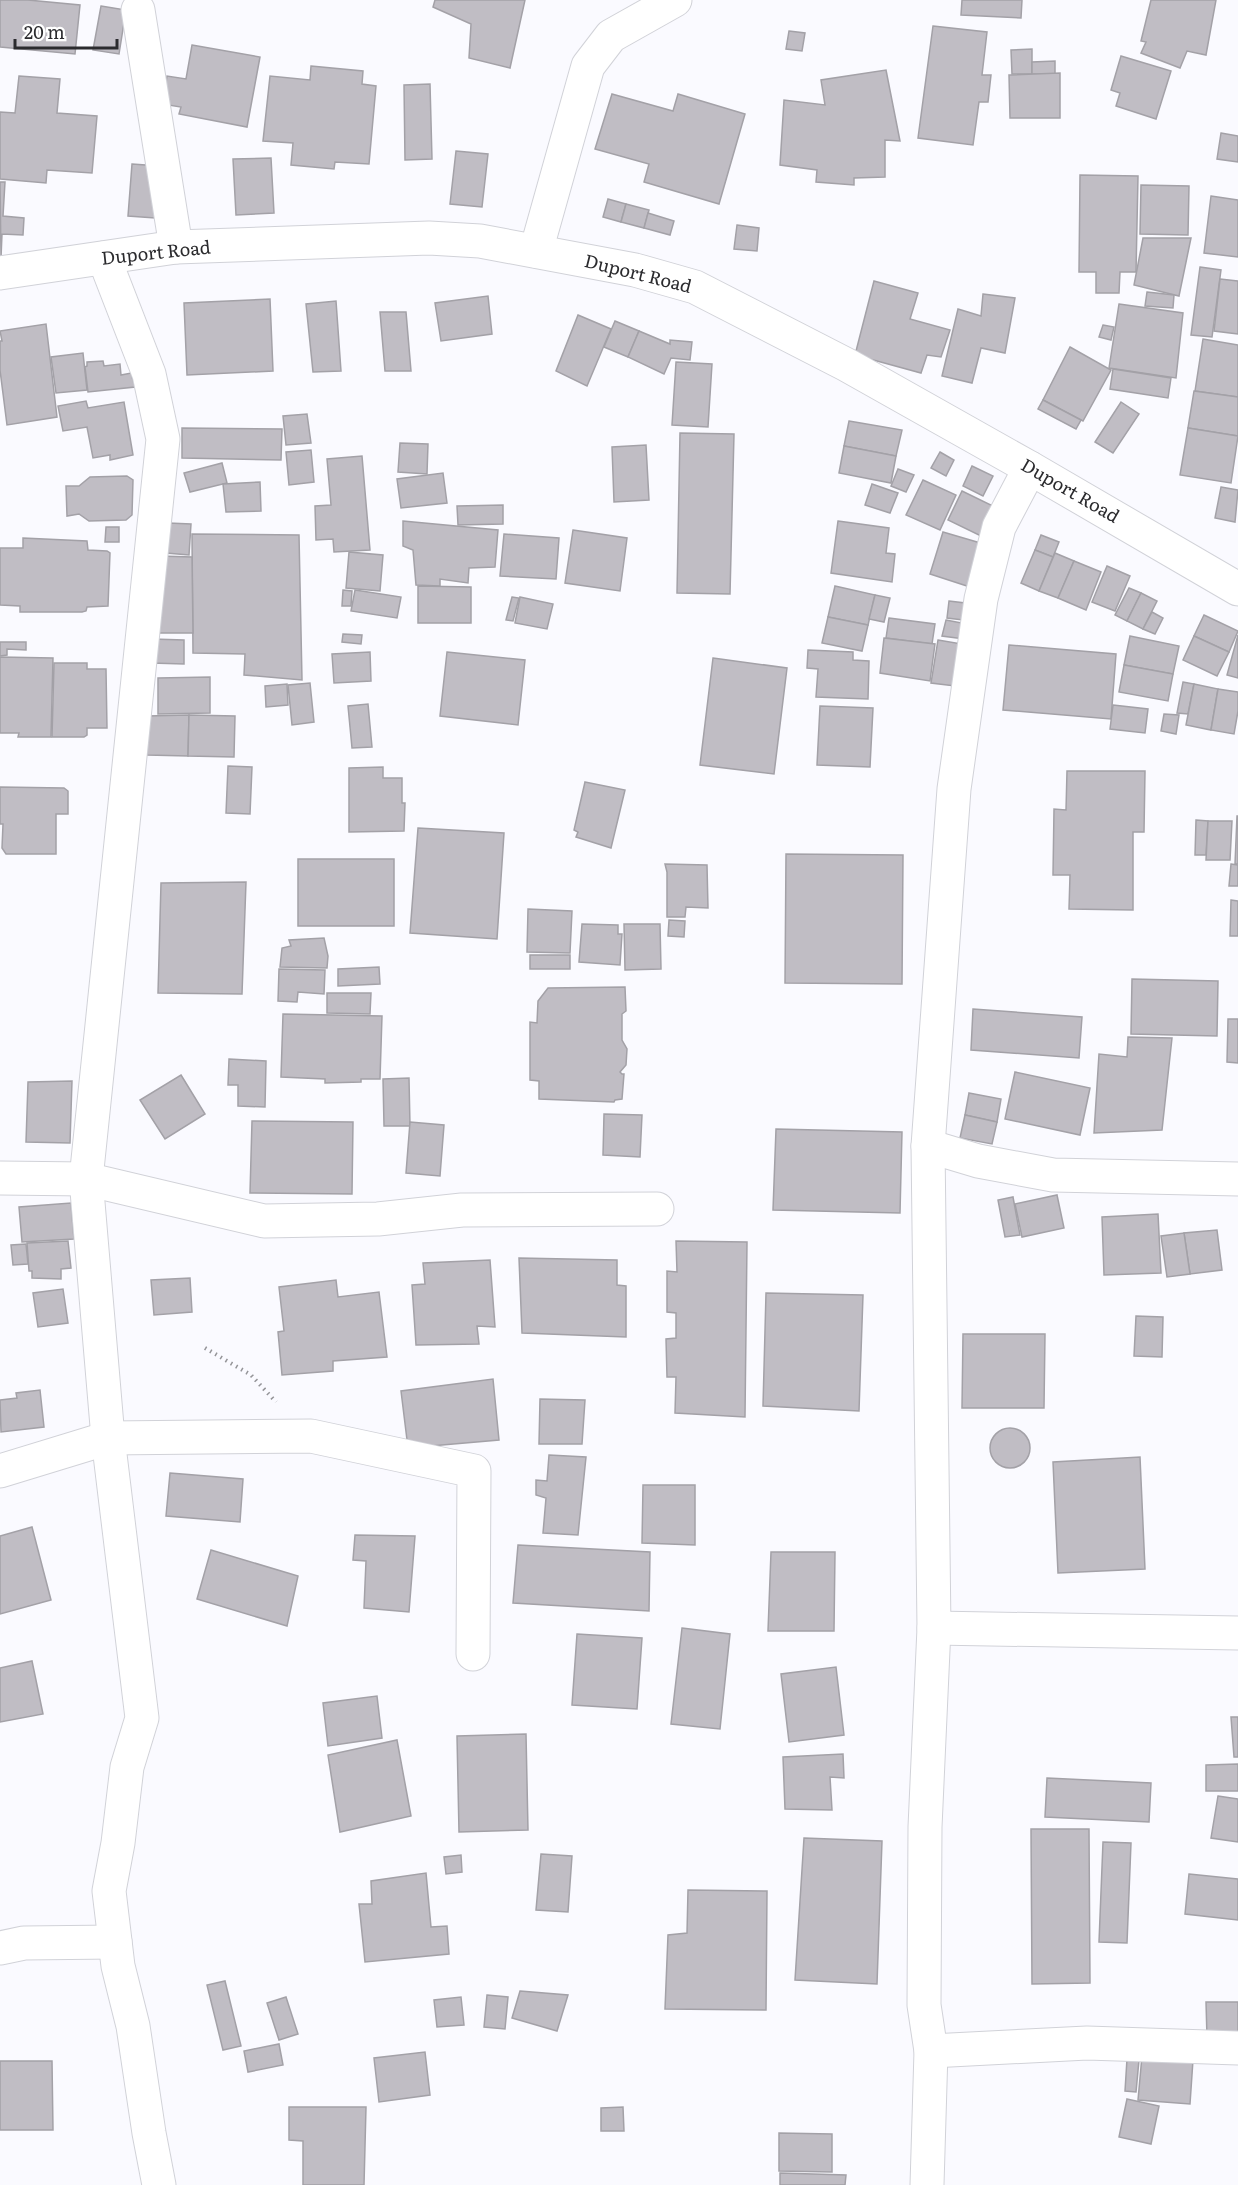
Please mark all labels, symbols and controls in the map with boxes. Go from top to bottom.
scale bar [15,12,117,50]
text: 20 m [24,18,65,45]
street label: Duport Road [100,232,212,271]
street label: Duport Road [582,246,695,299]
street label: Duport Road [1016,451,1125,529]

